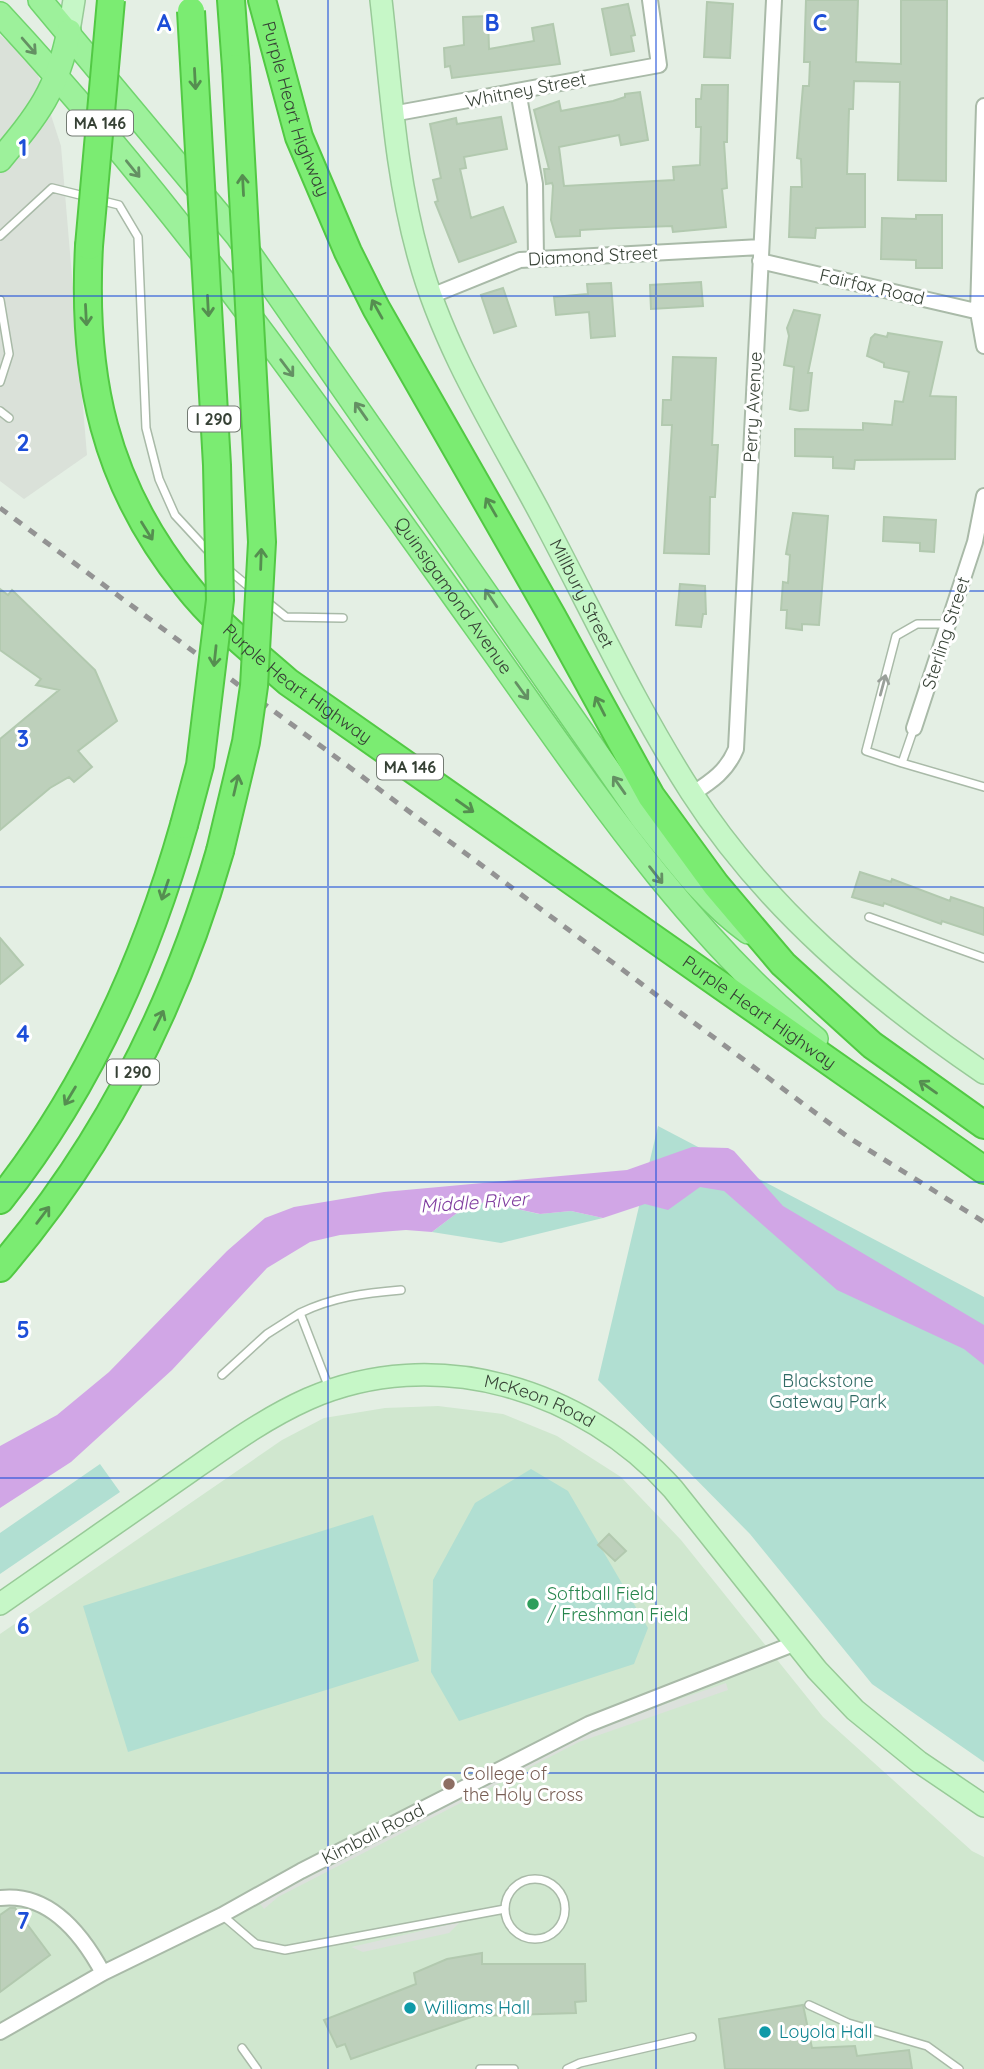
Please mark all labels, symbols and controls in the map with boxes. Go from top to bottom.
text: A [157,8,172,37]
text: B [484,8,500,37]
text: C [813,8,827,37]
street label: Purple Heart Highway [257,19,335,200]
one-way arrow [21,37,37,55]
one-way arrow [189,67,202,90]
street label: Whitney Street [464,67,588,112]
road number: MA 146 [67,111,133,136]
text: 1 [19,133,27,162]
one-way arrow [125,160,140,178]
one-way arrow [236,174,249,197]
street label: Diamond Street [527,241,659,270]
street label: Fairfax Road [817,263,927,310]
one-way arrow [202,294,215,317]
one-way arrow [370,300,384,320]
one-way arrow [80,303,93,326]
street label: Perry Avenue [738,351,767,463]
one-way arrow [280,358,295,377]
one-way arrow [354,402,368,421]
road number: I 290 [188,406,240,432]
text: 2 [16,428,30,457]
one-way arrow [483,497,497,517]
street label: Quinsigamond Avenue [390,512,518,679]
one-way arrow [140,521,155,540]
street label: Millbury Street [545,535,620,652]
one-way arrow [255,548,268,571]
street label: Sterling Street [917,574,975,692]
one-way arrow [484,588,498,608]
street label: Purple Heart Highway [218,619,377,748]
one-way arrow [209,644,222,666]
one-way arrow [877,674,890,697]
one-way arrow [515,681,529,700]
one-way arrow [593,696,606,717]
text: 3 [17,724,29,753]
road number: MA 146 [377,754,443,780]
one-way arrow [230,774,244,797]
one-way arrow [612,776,626,795]
one-way arrow [455,799,474,813]
one-way arrow [648,865,663,883]
one-way arrow [158,879,171,901]
street label: Purple Heart Highway [678,950,841,1074]
one-way arrow [153,1010,167,1031]
text: 4 [16,1019,30,1048]
road number: I 290 [107,1060,159,1084]
one-way arrow [919,1080,938,1094]
one-way arrow [63,1086,77,1106]
water label: Middle River [419,1186,531,1218]
one-way arrow [35,1206,50,1224]
text: 5 [16,1315,30,1344]
street label: McKeon Road [482,1369,599,1432]
park label: Blackstone Gateway Park [769,1369,887,1413]
place label: Softball Field / Freshman Field [547,1582,688,1626]
marker: Softball Field / Freshman Field [525,1596,541,1612]
text: 6 [17,1611,29,1640]
place label: College of the Holy Cross [463,1762,583,1806]
marker: College of the Holy Cross [441,1776,457,1792]
street label: Kimball Road [318,1798,428,1869]
text: 7 [17,1906,30,1935]
place label: Williams Hall [424,1996,530,2019]
marker: Williams Hall [402,2000,418,2016]
place label: Loyola Hall [779,2020,873,2043]
marker: Loyola Hall [757,2024,773,2040]

